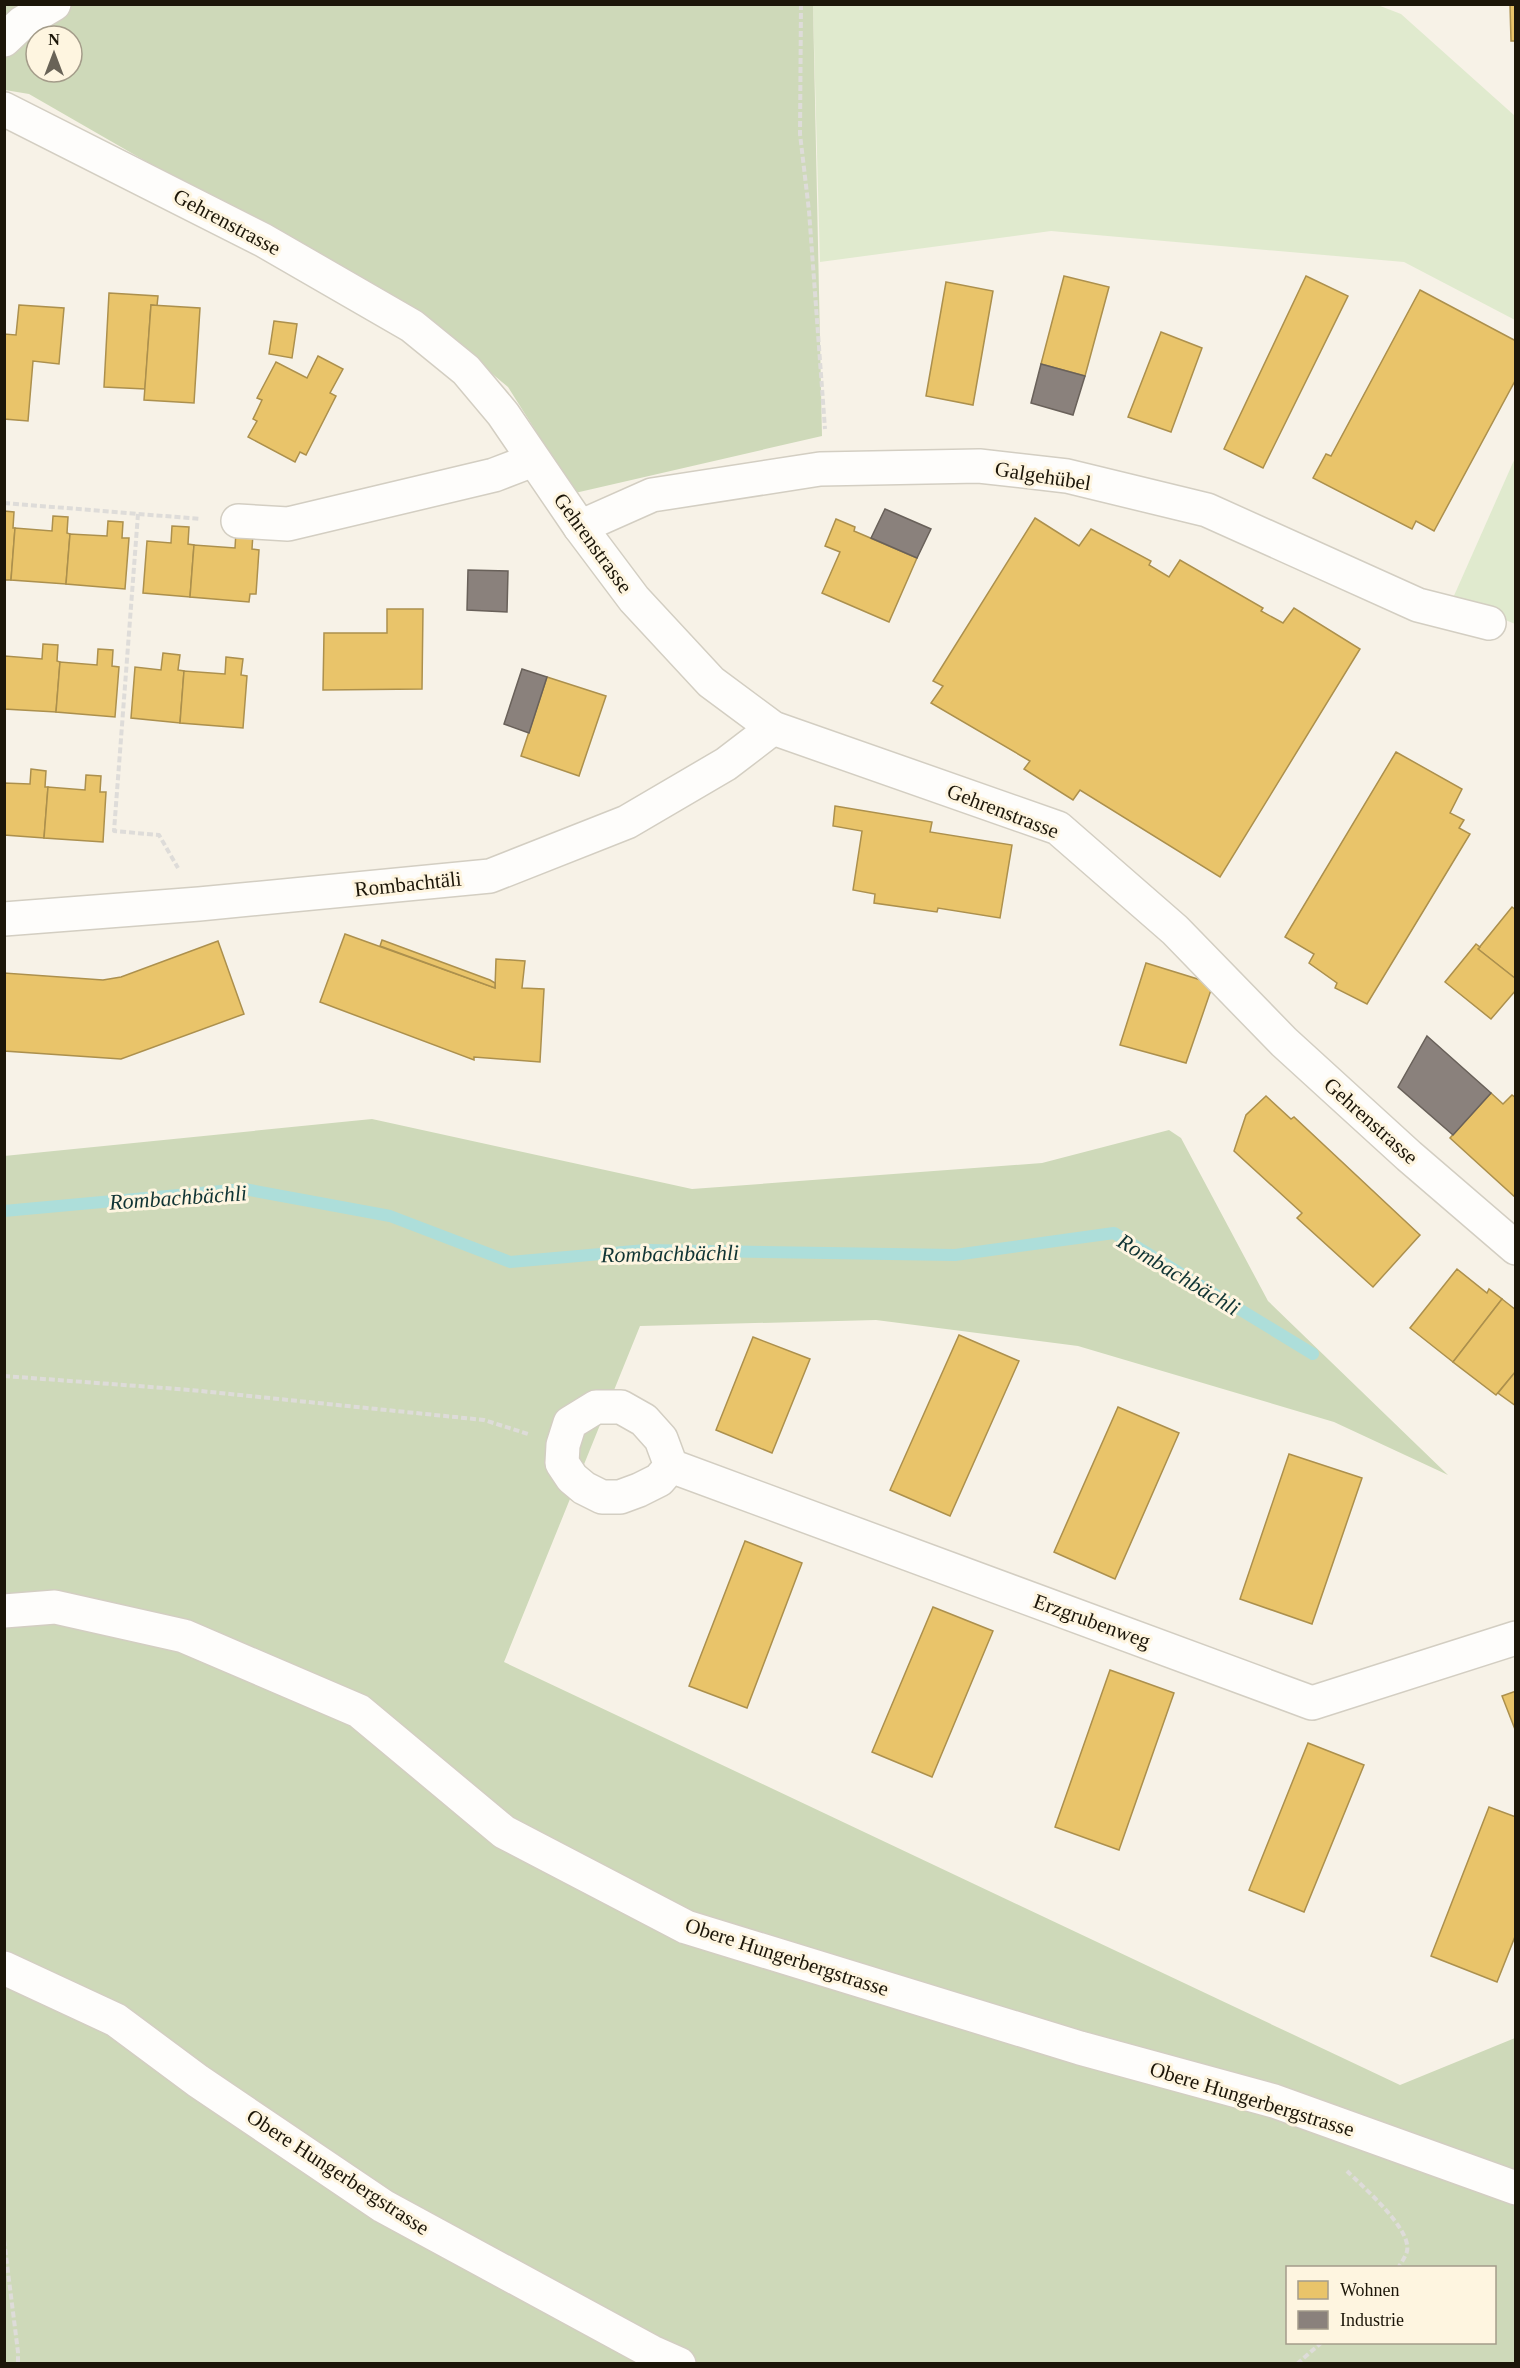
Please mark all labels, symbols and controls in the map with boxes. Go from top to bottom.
north arrow [24,24,84,84]
text: N [48,31,60,48]
street label: Gehrenstrasse [169,184,285,260]
street label: Galgehübel [993,457,1093,495]
street label: Gehrenstrasse [549,488,637,598]
street label: Gehrenstrasse [944,779,1062,843]
street label: Rombachtäli [353,866,463,902]
street label: Gehrenstrasse [1319,1073,1423,1169]
water label: Rombachbächli [107,1180,248,1215]
water label: Rombachbächli [1112,1228,1244,1321]
water label: Rombachbächli [600,1240,739,1267]
street label: Erzgrubenweg [1030,1589,1154,1653]
street label: Obere Hungerbergstrasse [682,1913,892,2001]
street label: Obere Hungerbergstrasse [1147,2056,1357,2142]
street label: Obere Hungerbergstrasse [242,2104,434,2240]
legend [1286,2266,1496,2344]
text: Wohnen [1340,2280,1400,2300]
text: Industrie [1340,2310,1404,2330]

